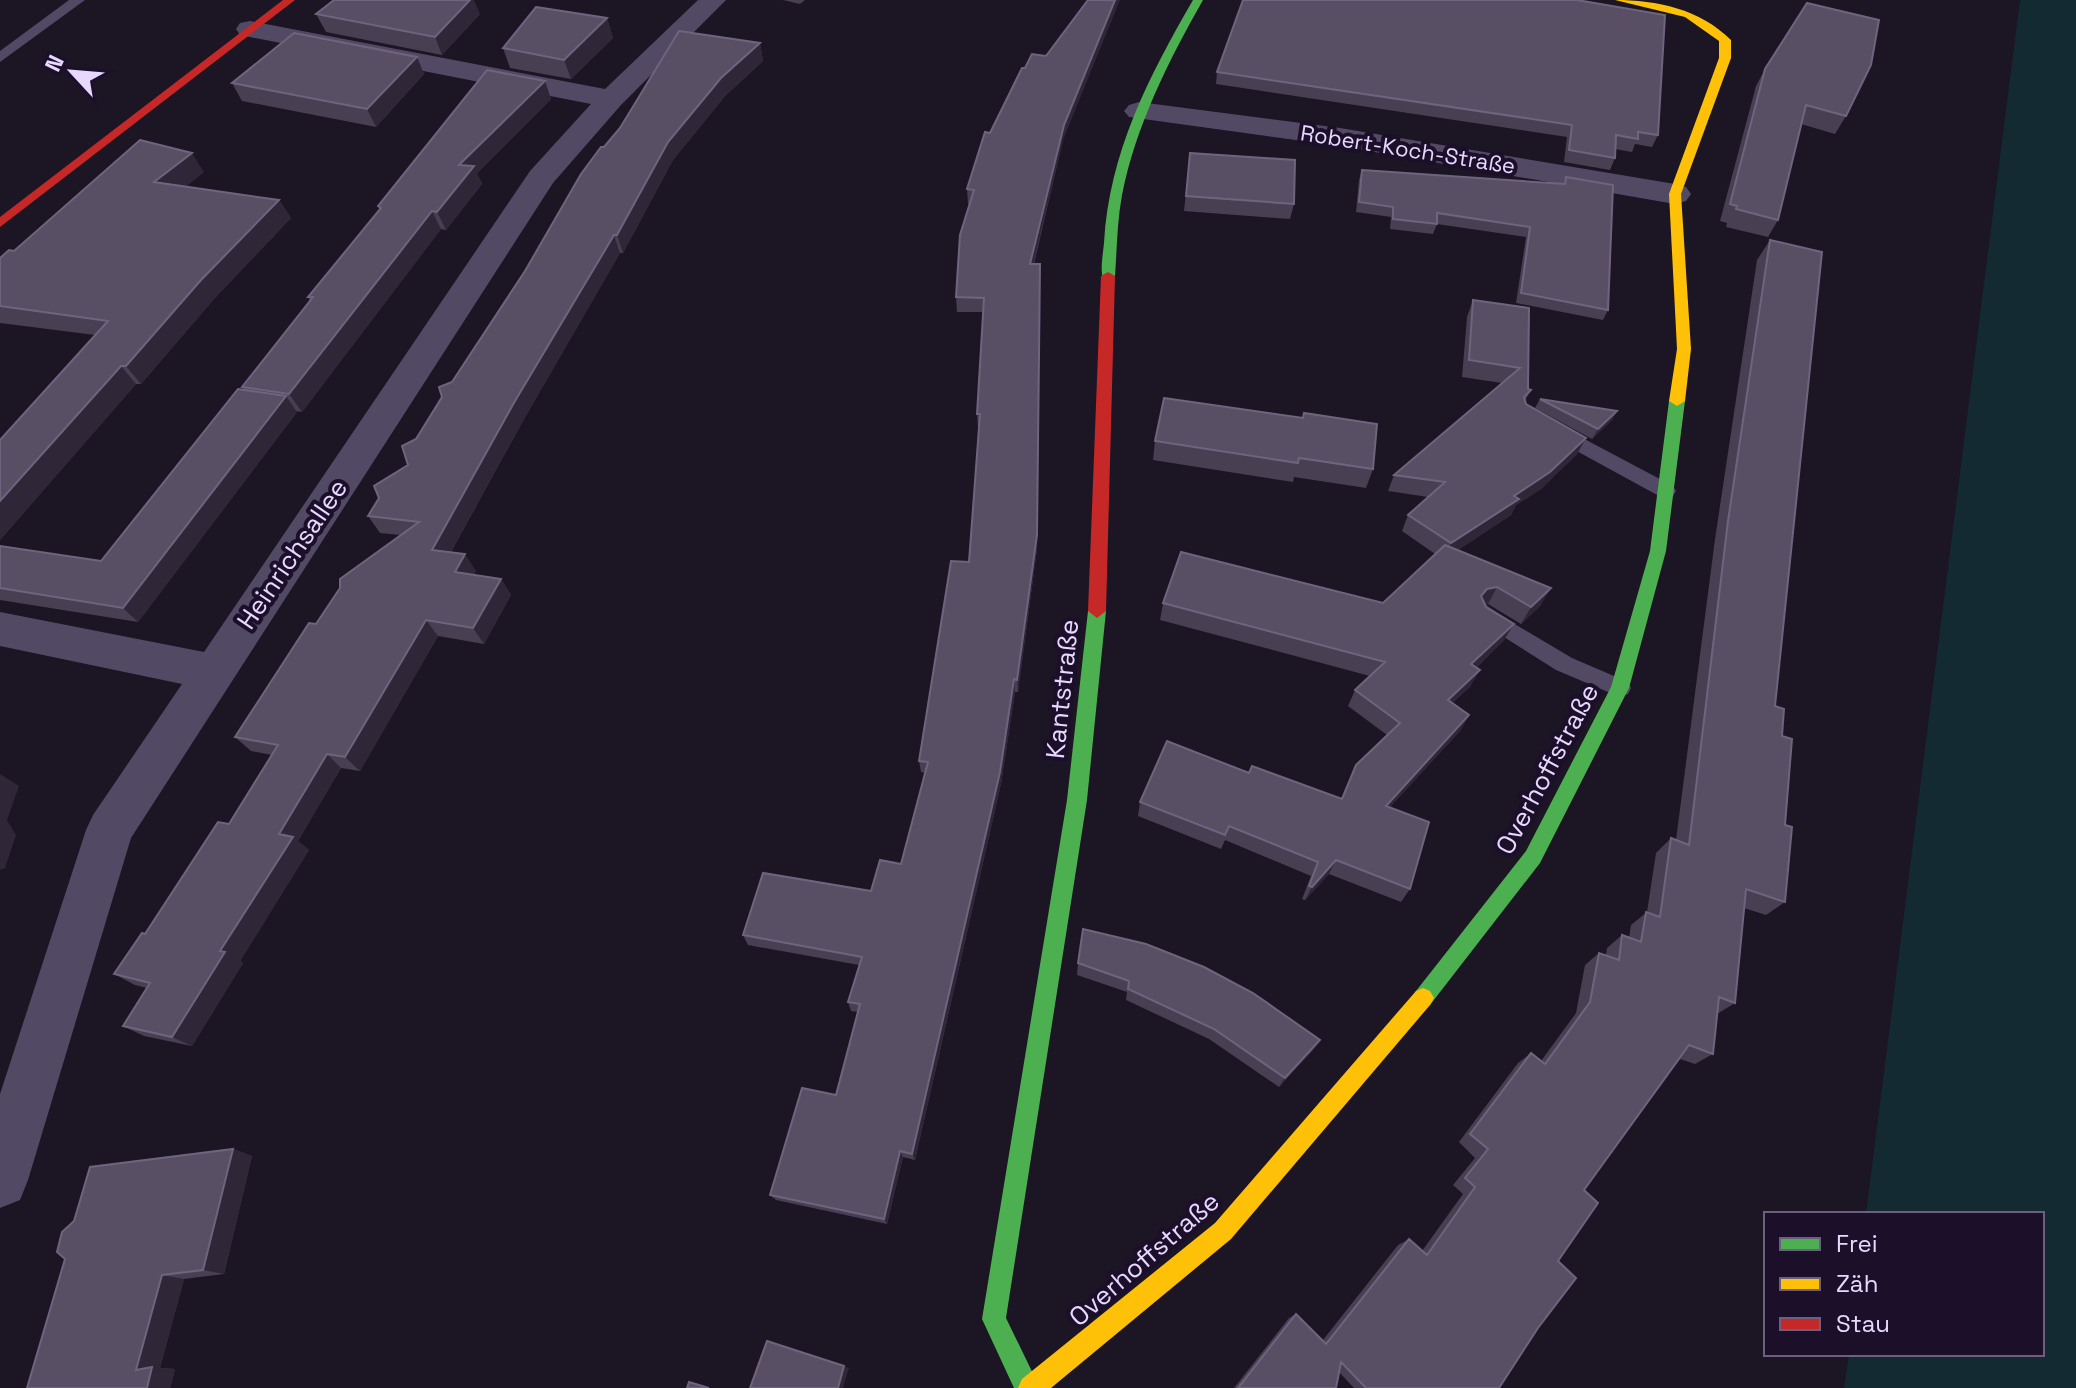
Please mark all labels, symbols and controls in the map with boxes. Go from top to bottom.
north arrow [32,32,112,112]
text: N [38,50,70,76]
street label: Robert-Koch-Straße [1299,118,1517,180]
street label: Heinrichsallee [229,472,355,636]
street label: Kantstraße [1038,618,1086,760]
street label: Overhoffstraße [1488,678,1606,860]
street label: Overhoffstraße [1062,1184,1226,1334]
legend [1764,1212,2044,1356]
text: Frei [1836,1228,1878,1259]
text: Zäh [1836,1268,1878,1299]
text: Stau [1836,1308,1890,1339]

